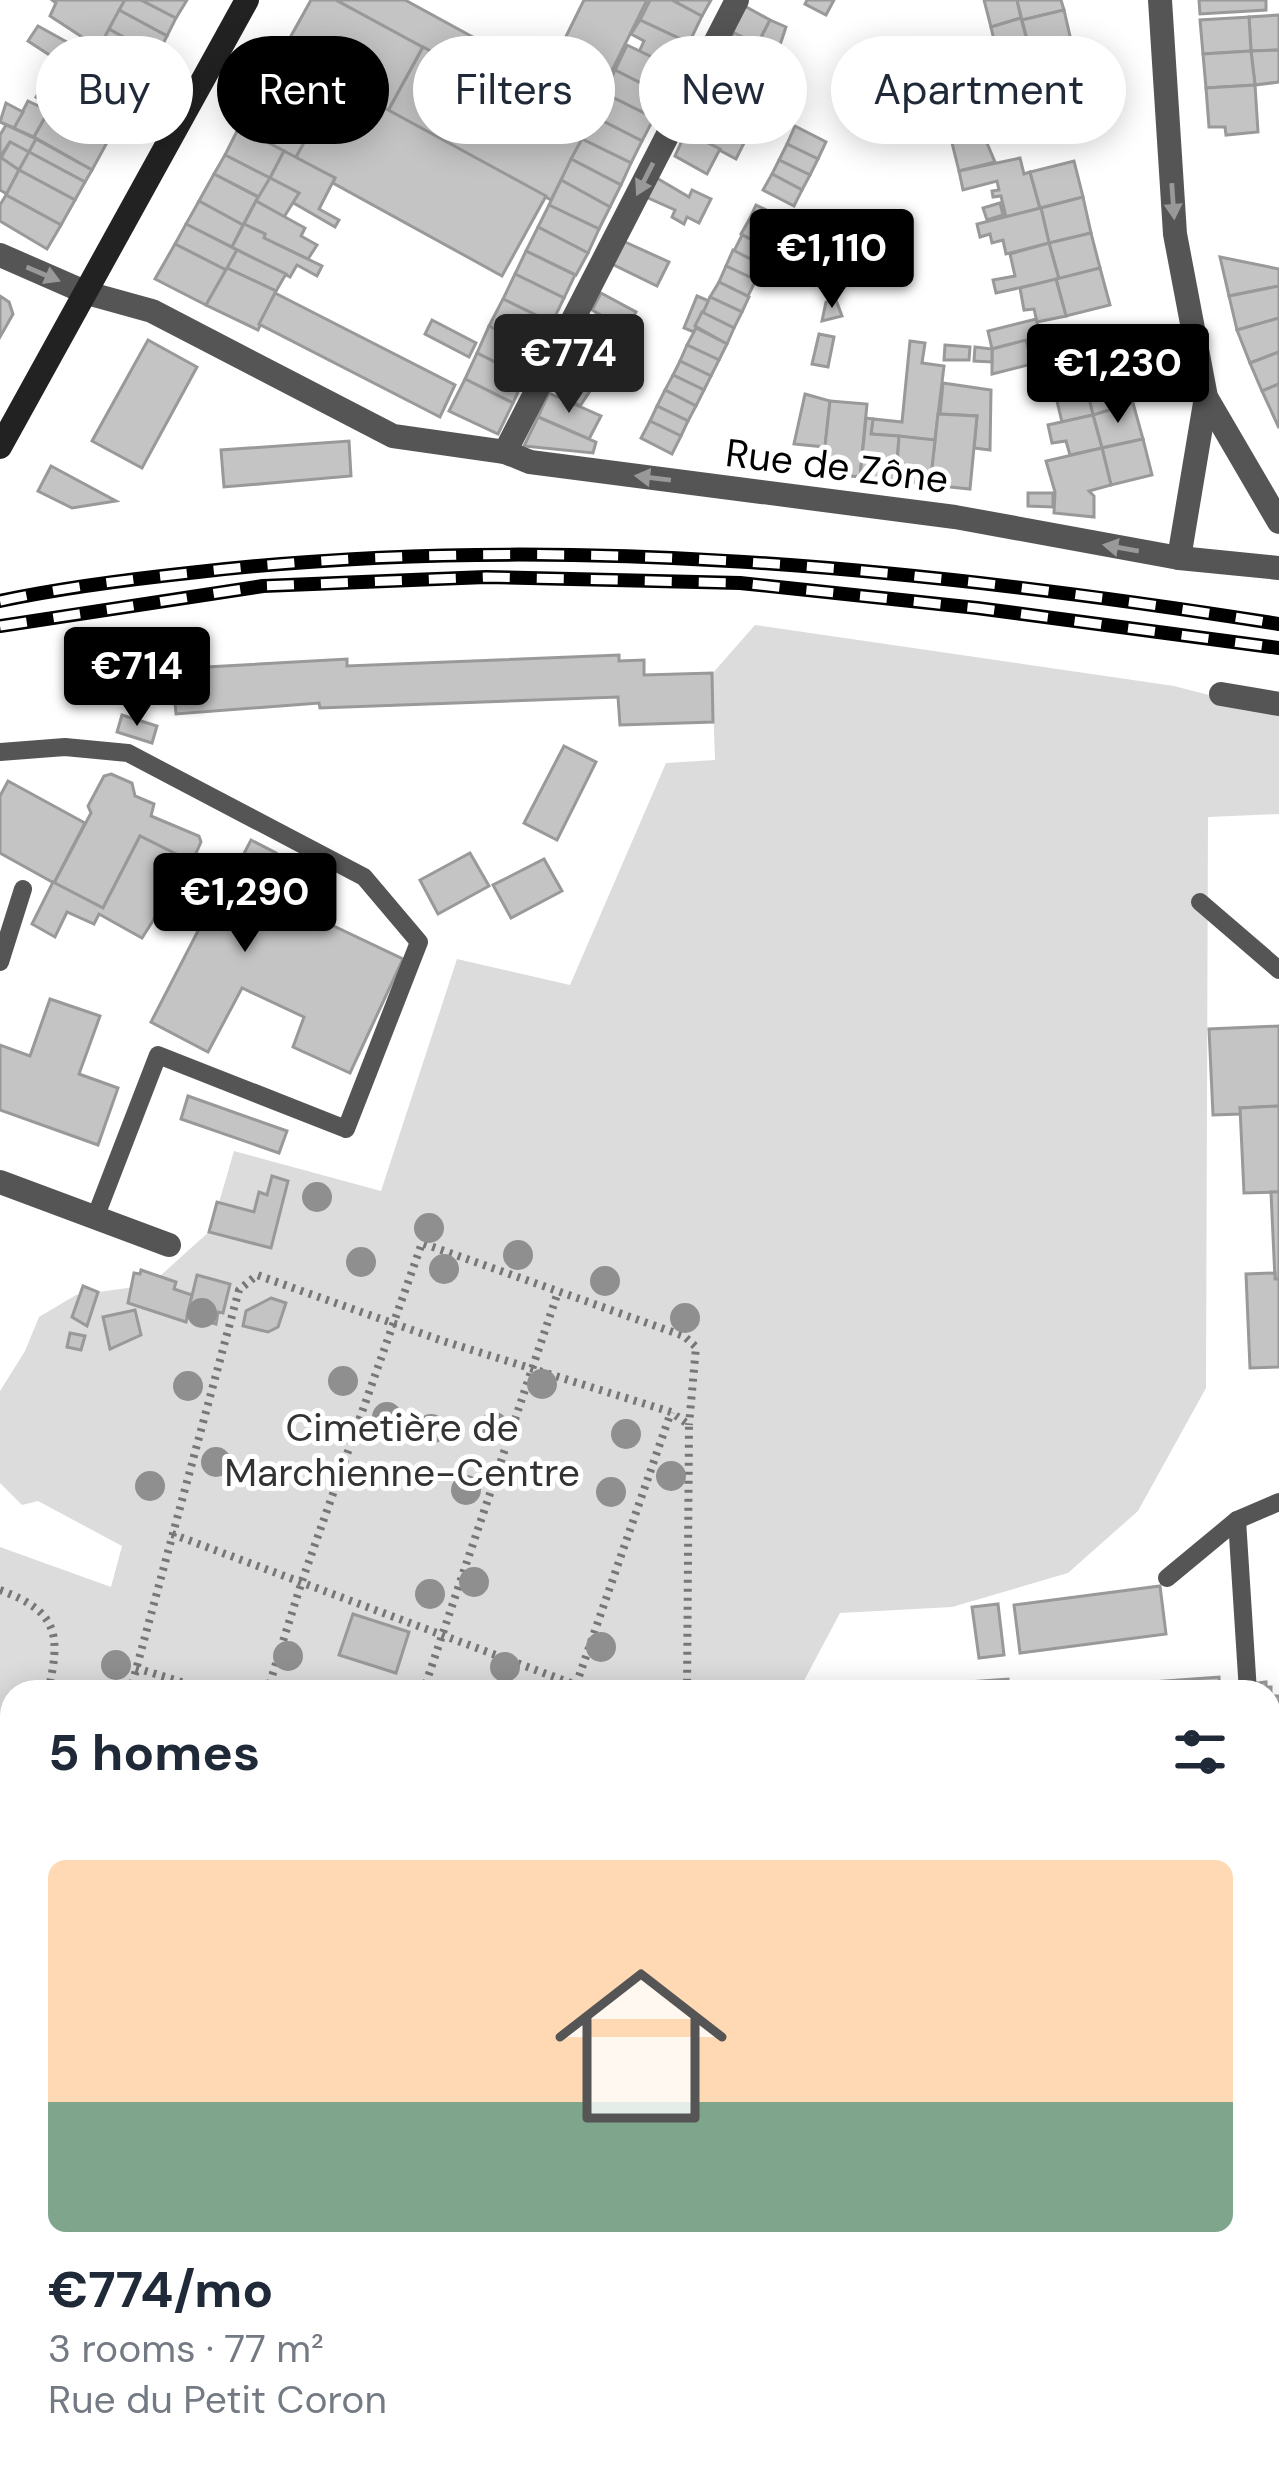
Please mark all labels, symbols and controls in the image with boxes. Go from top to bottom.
chip: Buy [36,36,193,144]
chip: Rent [217,36,389,144]
chip: Filters [413,36,615,144]
chip: New [639,36,807,144]
chip: Apartment [831,36,1126,144]
one-way arrow [636,162,656,196]
one-way arrow [1163,183,1182,220]
pin: €1,110 [734,209,930,311]
text: €1,110 [777,222,887,273]
one-way arrow [25,265,61,284]
pin: €774 [498,314,640,416]
pin: €1,230 [1020,324,1216,426]
text: €774 [521,327,617,378]
text: €1,230 [1054,337,1182,388]
street label: Rue de Zône [723,427,951,505]
one-way arrow [634,468,671,487]
one-way arrow [1102,538,1140,556]
pin: €714 [66,627,208,729]
text: €714 [91,640,183,691]
pin: €1,290 [147,853,343,955]
text: €1,290 [180,866,310,917]
park label: Cimetière de Marchienne-Centre [224,1402,580,1498]
text: 5 homes [48,1719,260,1786]
icon: filters [1167,1719,1233,1785]
icon: home [533,1938,749,2154]
text: €774/mo [48,2256,273,2323]
text: 3 rooms · 77 m² [48,2323,324,2374]
text: Rue du Petit Coron [48,2374,387,2425]

